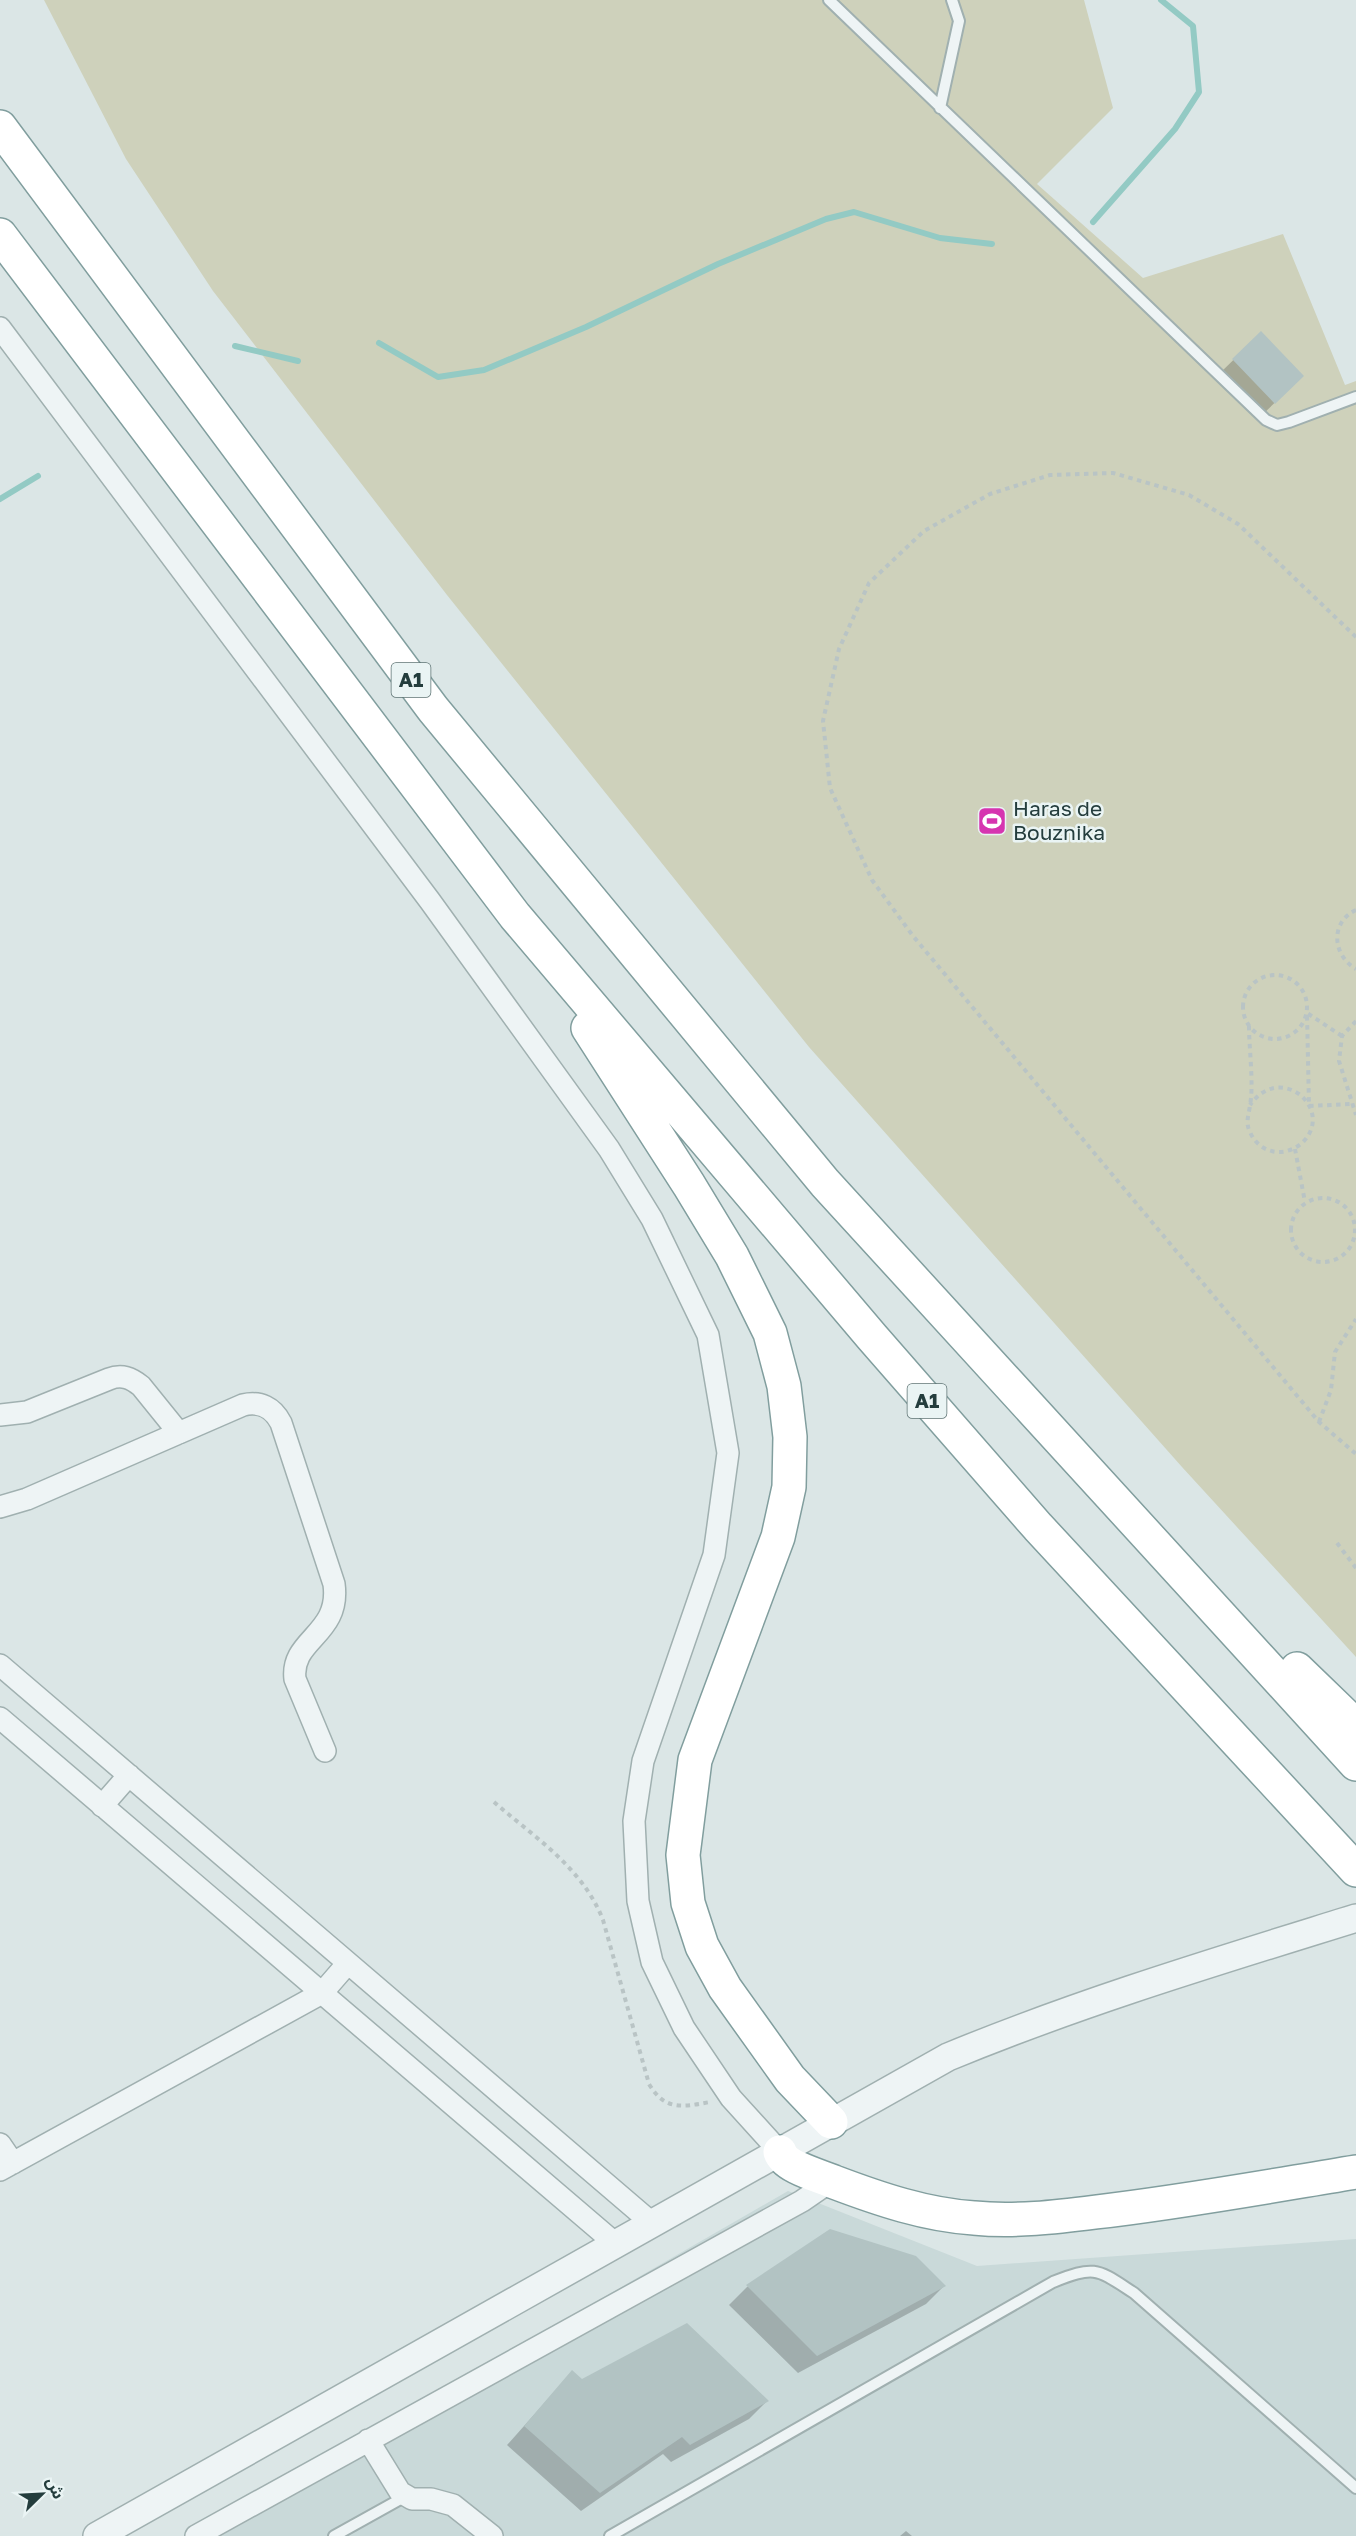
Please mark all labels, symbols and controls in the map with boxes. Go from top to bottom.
road number: A1 [392,663,430,697]
place label: Haras de Bouznika [1013,795,1105,845]
sports icon: Haras de Bouznika [976,805,1008,837]
road number: A1 [908,1384,946,1418]
north arrow [12,2464,72,2524]
text: ش [42,2474,69,2502]

